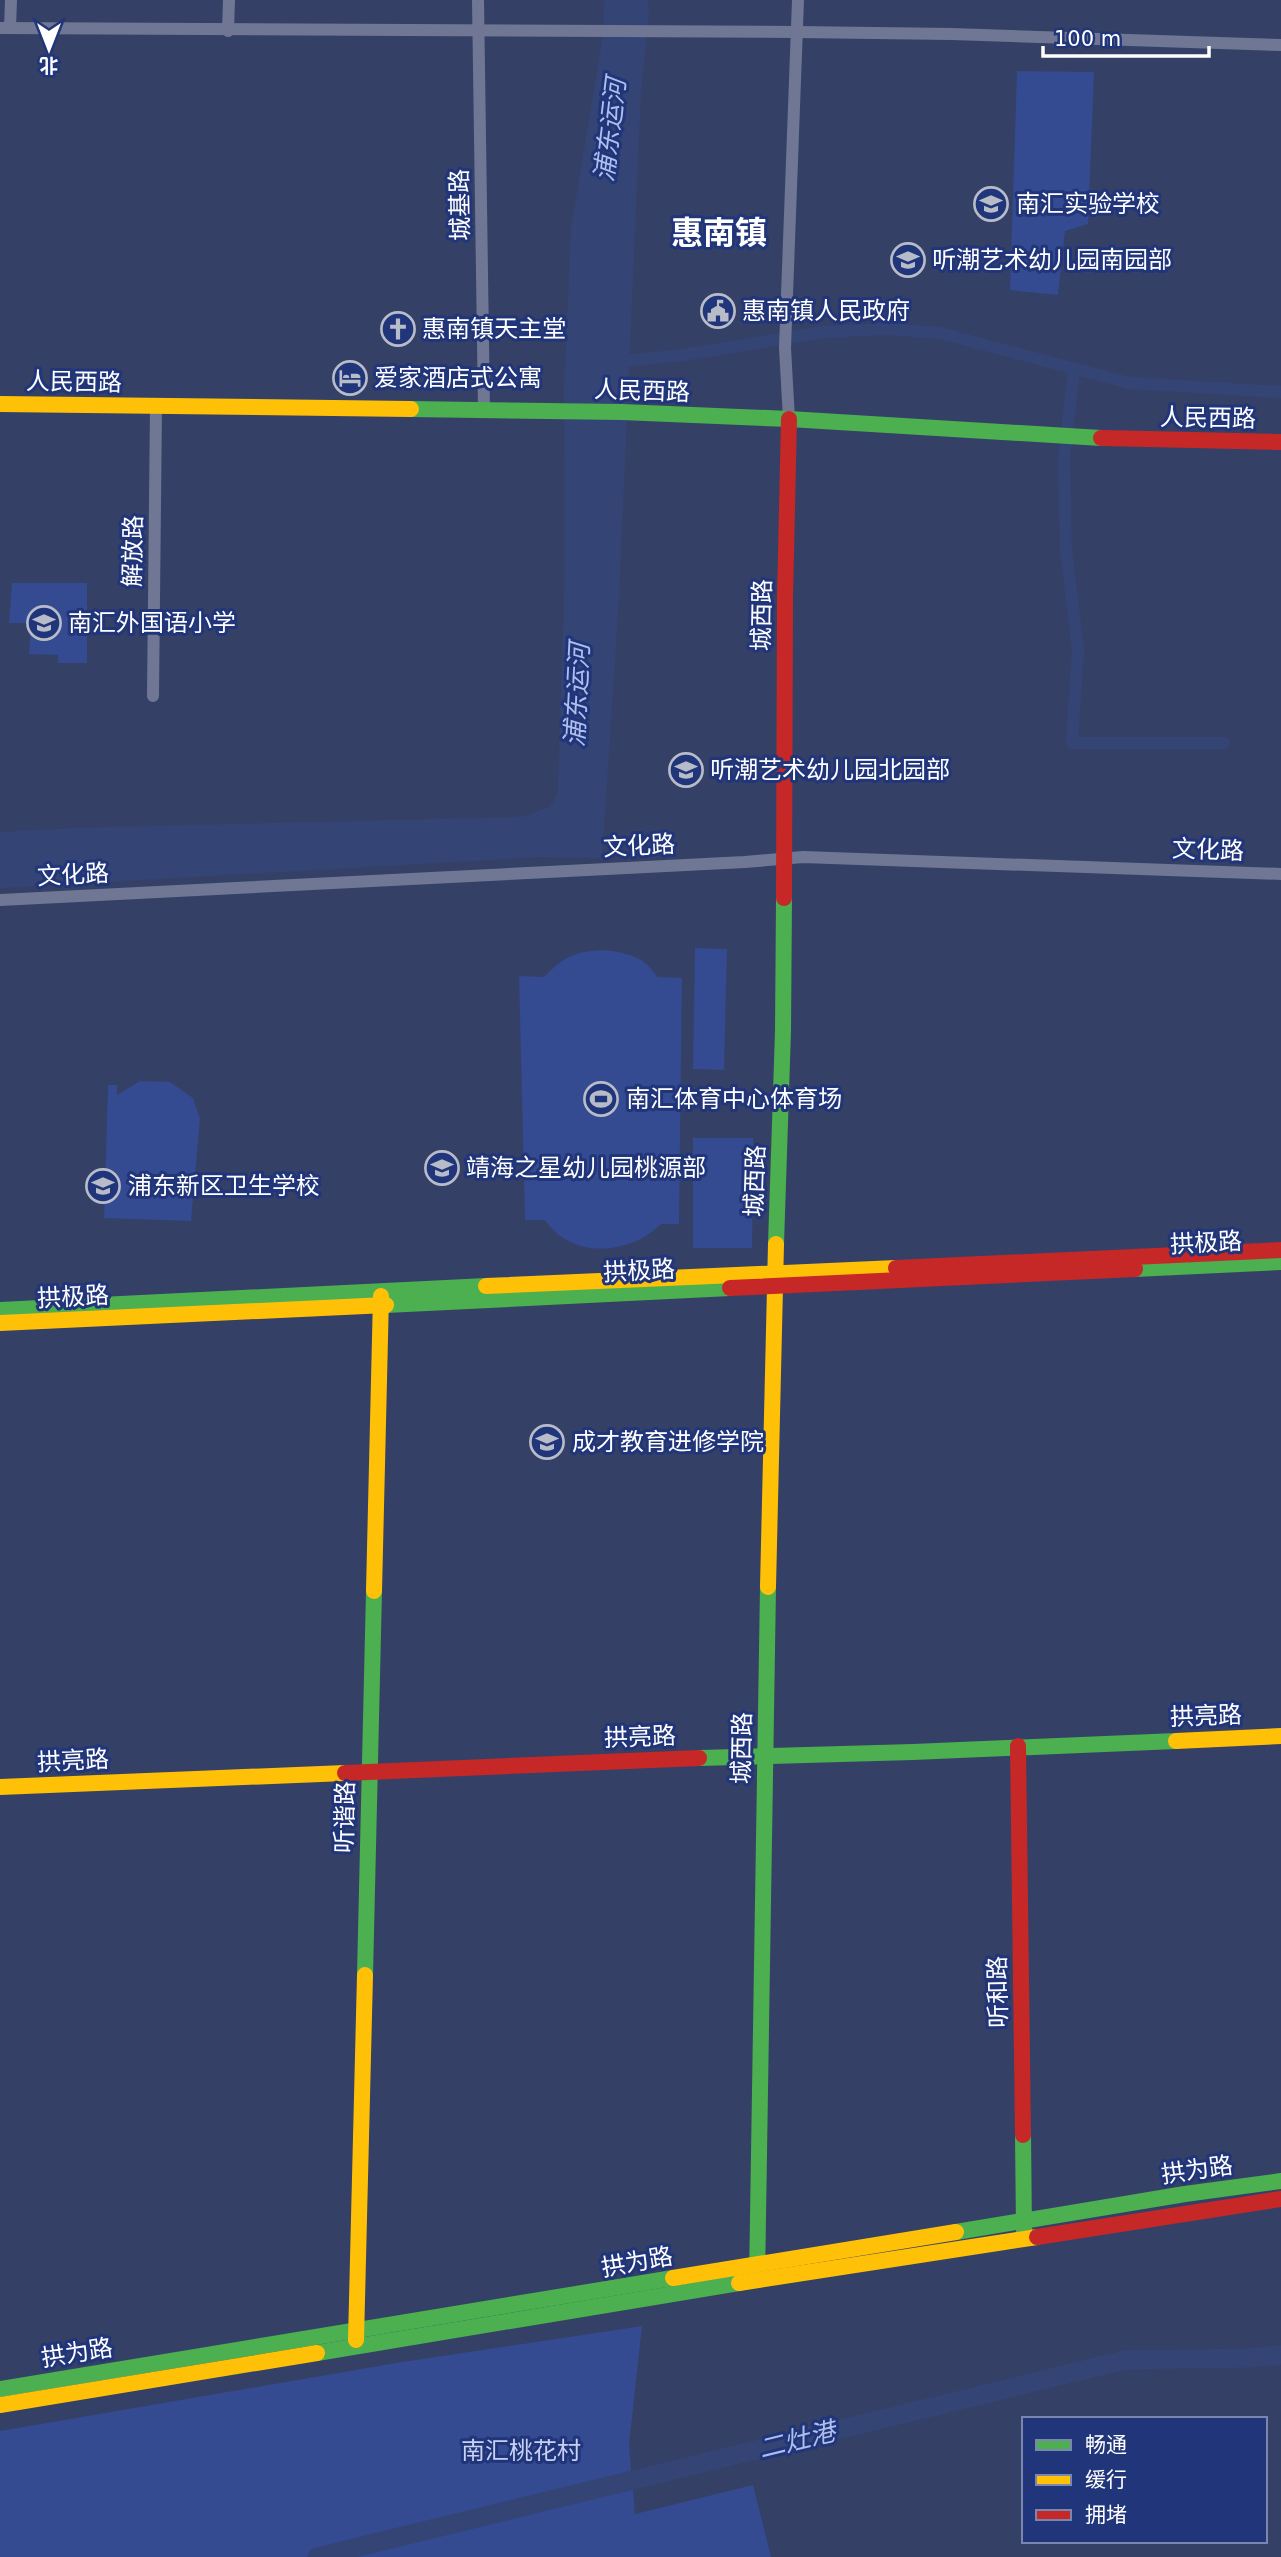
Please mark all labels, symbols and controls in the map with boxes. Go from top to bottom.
north arrow [14,14,84,84]
scale bar [1043,14,1209,58]
text: 100 m [1054,27,1121,51]
text: 北 [39,55,59,77]
water label: 浦东运河 [589,72,632,183]
street label: 城基路 [445,169,475,241]
school or university icon: 南汇实验学校 [972,185,1010,223]
place label: 南汇实验学校 [1016,190,1160,218]
district label: 惠南镇 [671,214,767,252]
school or university icon: 听潮艺术幼儿园南园部 [889,241,927,279]
place label: 听潮艺术幼儿园南园部 [932,246,1172,274]
public building icon: 惠南镇人民政府 [699,292,737,330]
place label: 惠南镇人民政府 [742,297,910,325]
church icon: 惠南镇天主堂 [379,310,417,348]
place label: 惠南镇天主堂 [422,315,566,343]
hotel icon: 爱家酒店式公寓 [331,359,369,397]
place label: 爱家酒店式公寓 [374,364,542,392]
street label: 人民西路 [26,367,122,397]
street label: 人民西路 [594,375,690,407]
street label: 人民西路 [1160,403,1256,433]
street label: 解放路 [118,515,148,587]
street label: 城西路 [747,579,777,651]
school or university icon: 南汇外国语小学 [25,604,63,642]
place label: 南汇外国语小学 [68,609,236,637]
water label: 浦东运河 [559,637,595,748]
school or university icon: 听潮艺术幼儿园北园部 [667,751,705,789]
place label: 听潮艺术幼儿园北园部 [710,756,950,784]
street label: 文化路 [602,830,676,862]
street label: 文化路 [1172,835,1244,865]
street label: 文化路 [36,859,110,891]
sports icon: 南汇体育中心体育场 [582,1080,620,1118]
place label: 南汇体育中心体育场 [626,1085,842,1113]
street label: 城西路 [740,1145,770,1217]
school or university icon: 靖海之星幼儿园桃源部 [423,1149,461,1187]
place label: 靖海之星幼儿园桃源部 [466,1154,706,1182]
school or university icon: 浦东新区卫生学校 [84,1167,122,1205]
place label: 浦东新区卫生学校 [128,1172,320,1200]
street label: 拱极路 [1169,1227,1243,1259]
street label: 拱极路 [602,1255,676,1287]
street label: 拱极路 [36,1281,110,1313]
school or university icon: 成才教育进修学院 [528,1423,566,1461]
place label: 成才教育进修学院 [572,1428,764,1456]
street label: 拱亮路 [1170,1701,1242,1731]
street label: 城西路 [727,1712,757,1784]
street label: 拱亮路 [604,1722,676,1752]
street label: 拱亮路 [36,1745,110,1777]
street label: 听谐路 [330,1781,360,1853]
street label: 听和路 [983,1956,1013,2028]
street label: 拱为路 [1159,2151,1235,2189]
street label: 拱为路 [599,2242,675,2282]
street label: 拱为路 [39,2334,115,2372]
water label: 二灶港 [756,2415,842,2464]
legend [1022,2417,1267,2543]
text: 畅通 [1085,2433,1127,2457]
park label: 南汇桃花村 [461,2437,581,2465]
text: 缓行 [1085,2468,1127,2492]
text: 拥堵 [1085,2503,1127,2527]

